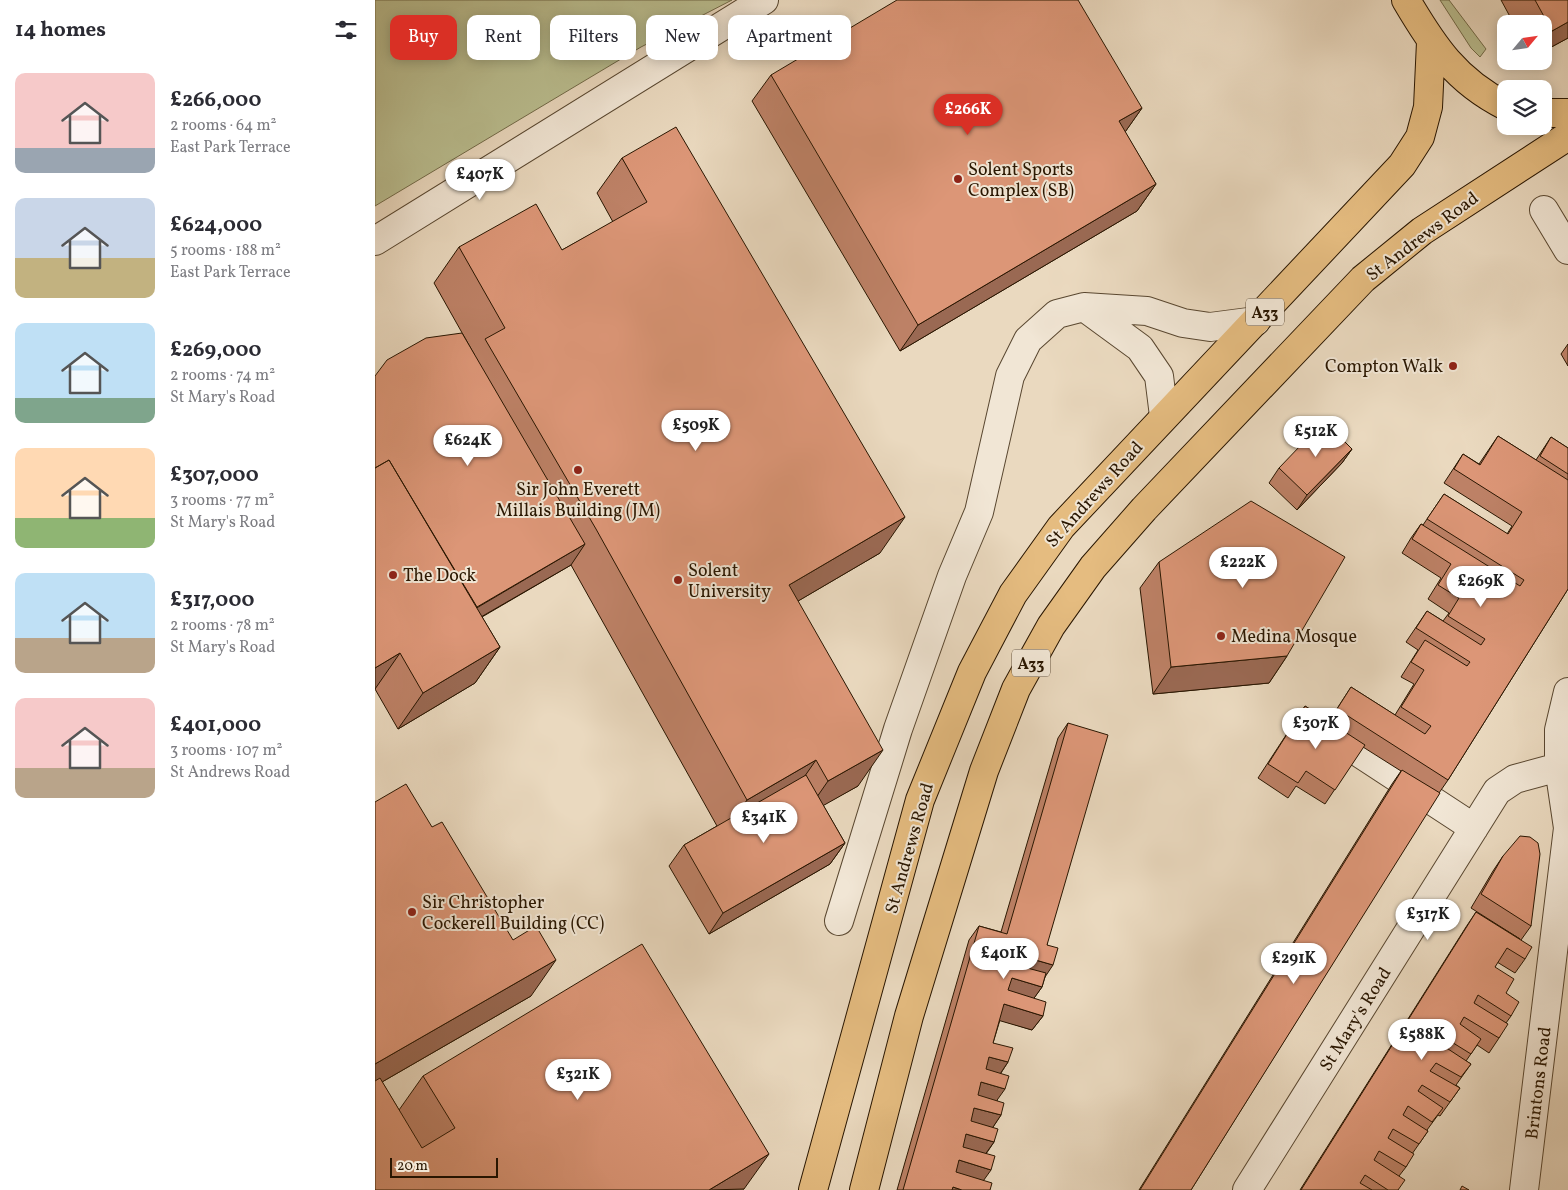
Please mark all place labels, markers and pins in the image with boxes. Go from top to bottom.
pin: £266K [933,94,1003,136]
pin: £407K [445,158,515,201]
place label: Solent Sports Complex (SB) [968,158,1074,204]
marker: Solent Sports Complex (SB) [952,173,964,185]
place label: Compton Walk [1325,355,1443,380]
marker: Compton Walk [1447,360,1459,372]
pin: £509K [661,410,731,452]
pin: £512K [1281,416,1351,458]
pin: £624K [433,424,503,467]
marker: Sir John Everett Millais Building (JM) [572,464,584,476]
place label: Sir John Everett Millais Building (JM) [496,478,660,524]
pin: £222K [1208,546,1278,589]
place label: Solent University [688,559,771,605]
place label: The Dock [403,564,476,589]
pin: £269K [1446,566,1516,608]
marker: The Dock [387,569,399,581]
marker: Solent University [672,574,684,586]
place label: Medina Mosque [1231,625,1357,650]
marker: Medina Mosque [1215,630,1227,642]
pin: £307K [1281,708,1351,750]
pin: £341K [729,802,799,844]
place label: Sir Christopher Cockerell Building (CC) [422,891,604,937]
pin: £317K [1393,898,1463,941]
marker: Sir Christopher Cockerell Building (CC) [406,906,418,918]
pin: £401K [969,938,1039,980]
pin: £291K [1259,942,1329,985]
pin: £588K [1387,1018,1457,1061]
pin: £321K [543,1058,613,1101]

